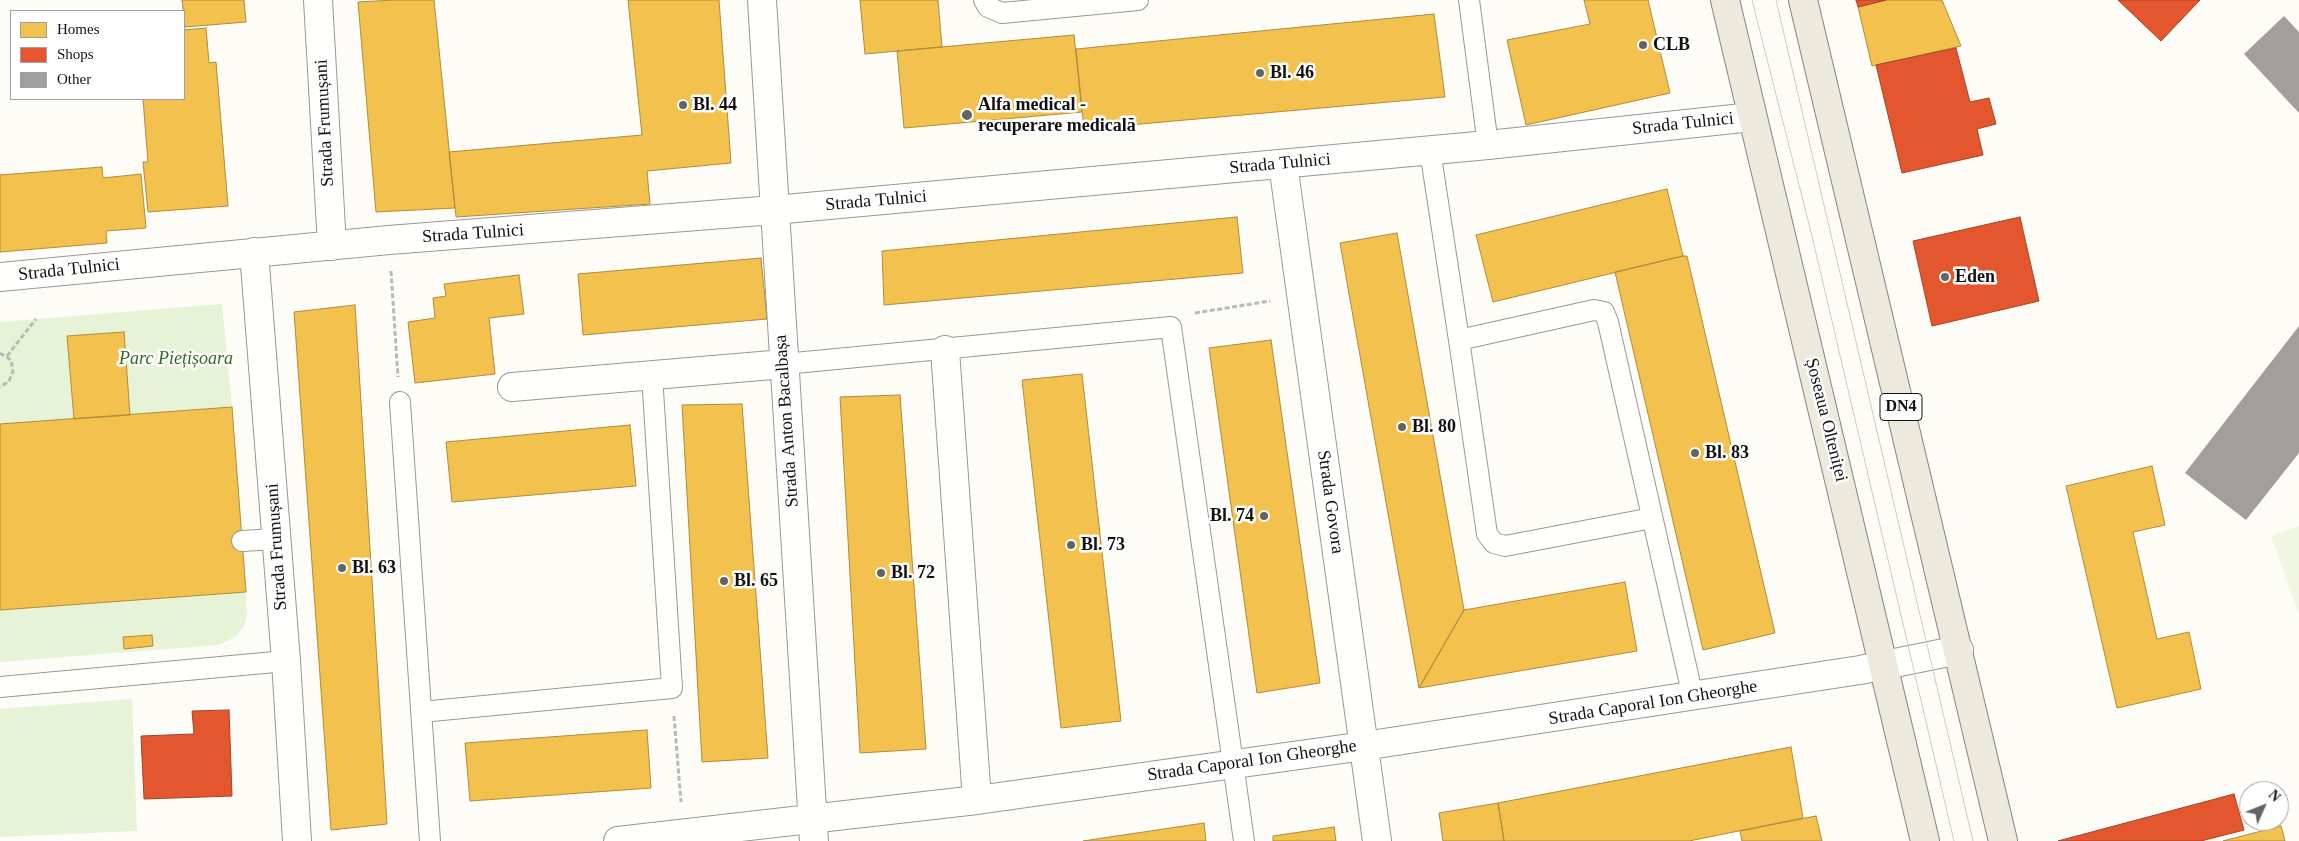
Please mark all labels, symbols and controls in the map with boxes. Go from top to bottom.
legend [10,10,185,100]
text: Homes [57,21,100,37]
place label: CLB [1653,34,1690,56]
marker: CLB [1637,39,1649,51]
text: Shops [57,46,94,62]
street label: Strada Frumușani [311,59,339,187]
place label: Bl. 46 [1270,62,1314,84]
marker: Bl. 46 [1254,67,1266,79]
text: Other [57,71,91,87]
place label: Bl. 44 [693,94,737,116]
place label: Alfa medical - recuperare medicală [978,94,1136,136]
marker: Bl. 44 [677,99,689,111]
marker: Alfa medical - recuperare medicală [960,108,974,122]
street label: Strada Tulnici [1631,108,1735,140]
street label: Strada Tulnici [1228,149,1332,179]
street label: Strada Tulnici [824,186,928,216]
street label: Strada Tulnici [421,220,525,248]
street label: Strada Tulnici [17,254,121,286]
place label: Eden [1955,266,1995,288]
marker: Eden [1939,271,1951,283]
street label: Strada Anton Bacalbașa [770,334,804,508]
park label: Parc Piețișoara [119,348,233,370]
street label: Șoseaua Olteniței [1800,356,1852,484]
road number: DN4 [1880,394,1922,421]
place label: Bl. 80 [1412,416,1456,438]
marker: Bl. 80 [1396,421,1408,433]
place label: Bl. 83 [1705,442,1749,464]
marker: Bl. 83 [1689,447,1701,459]
street label: Strada Govora [1312,449,1348,555]
street label: Strada Frumușani [262,483,292,611]
place label: Bl. 74 [1210,505,1254,527]
marker: Bl. 74 [1258,510,1270,522]
place label: Bl. 73 [1081,534,1125,556]
marker: Bl. 73 [1065,539,1077,551]
place label: Bl. 63 [352,557,396,579]
marker: Bl. 63 [336,562,348,574]
place label: Bl. 72 [891,562,935,584]
marker: Bl. 72 [875,567,887,579]
place label: Bl. 65 [734,570,778,592]
marker: Bl. 65 [718,575,730,587]
street label: Strada Caporal Ion Gheorghe [1547,676,1759,730]
street label: Strada Caporal Ion Gheorghe [1146,736,1358,786]
north arrow [2239,781,2289,831]
text: N [2266,787,2283,805]

